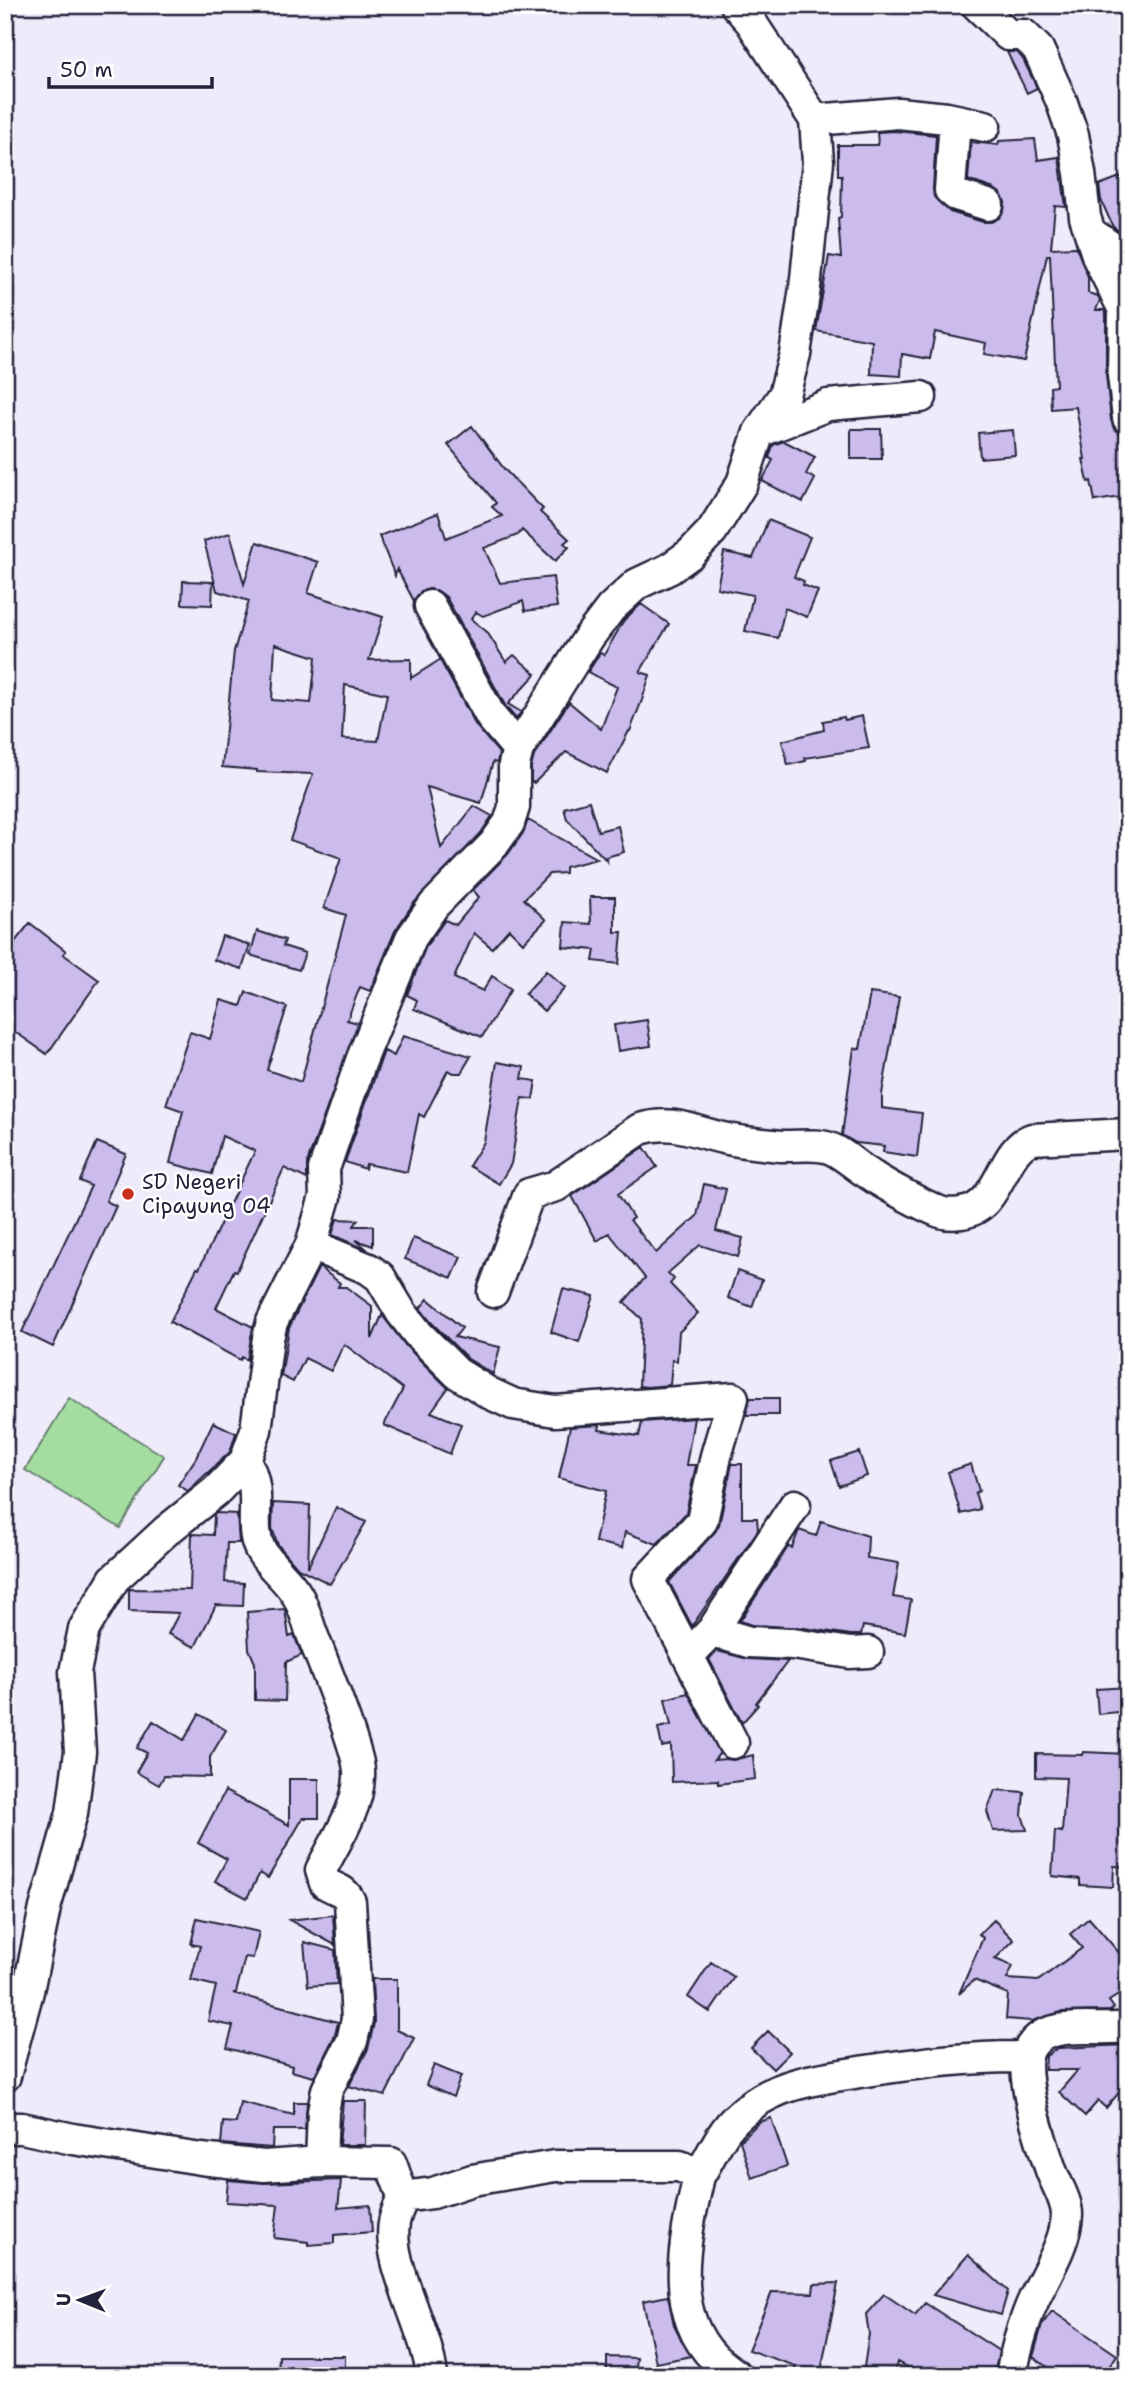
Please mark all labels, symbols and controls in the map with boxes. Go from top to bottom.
scale bar [49,46,212,90]
text: 50 m [60,56,113,84]
place label: SD Negeri Cipayung 04 [142,1168,271,1220]
marker: SD Negeri Cipayung 04 [120,1186,136,1202]
north arrow [46,2266,116,2336]
text: U [51,2293,76,2306]

